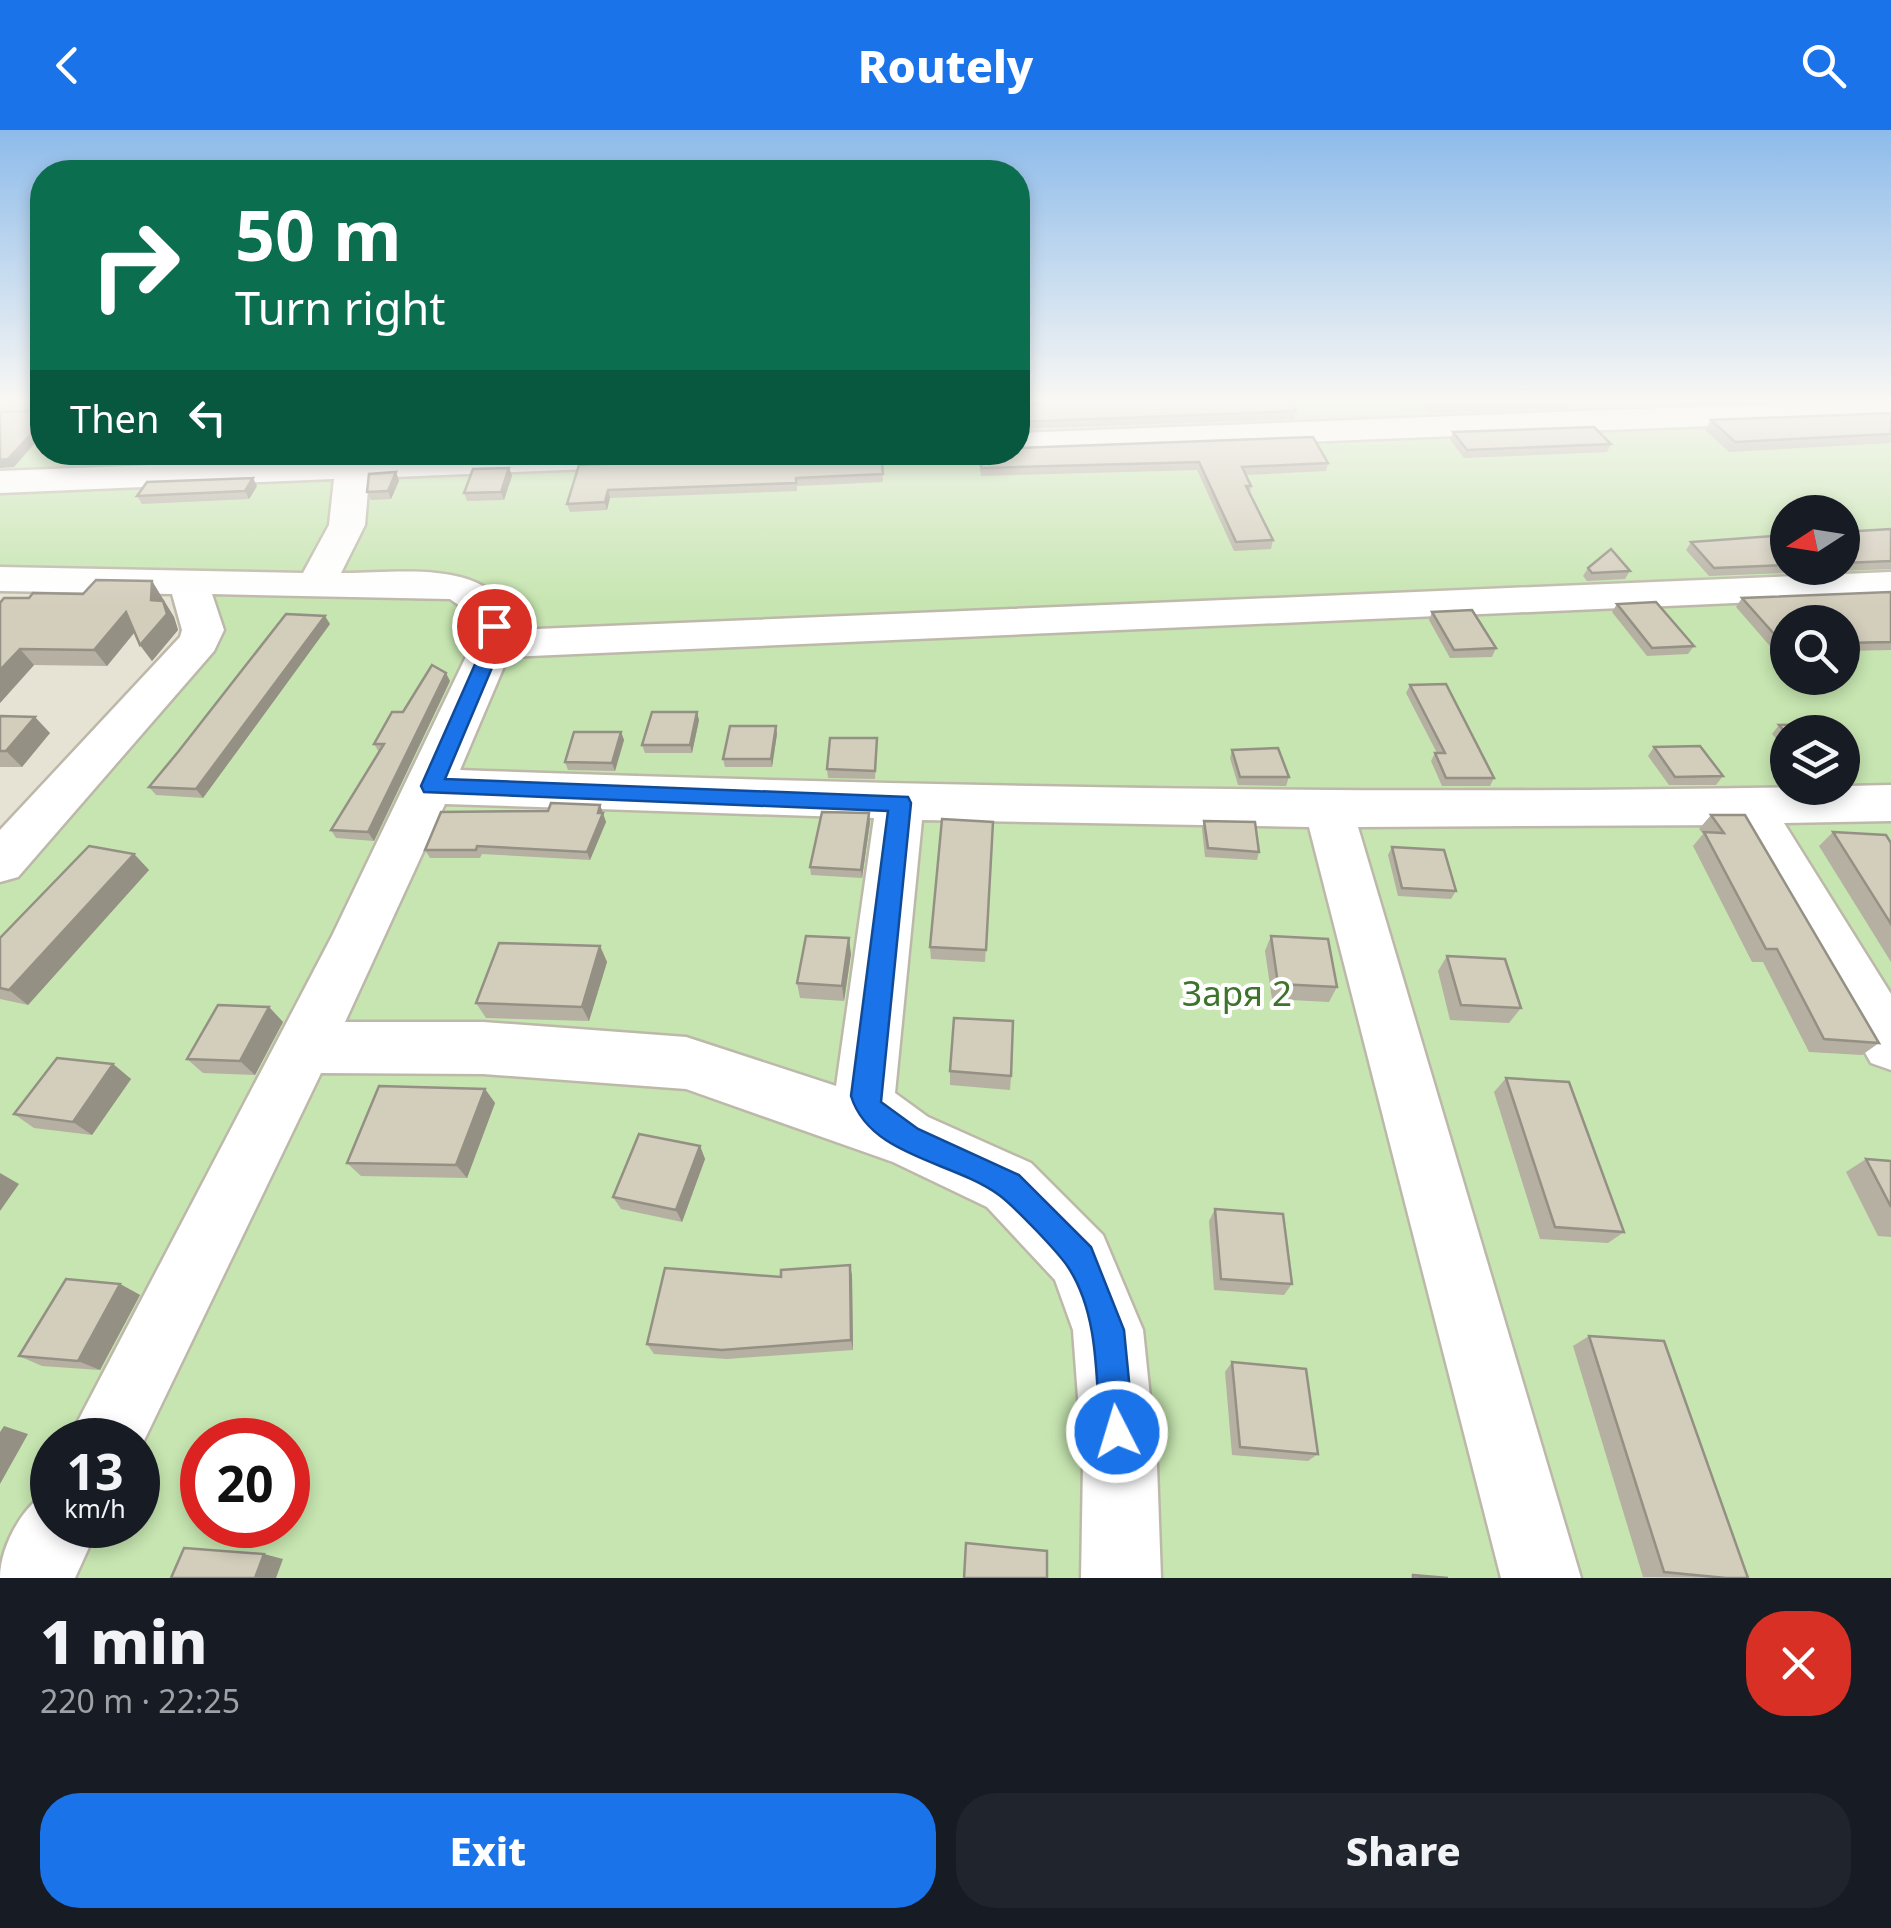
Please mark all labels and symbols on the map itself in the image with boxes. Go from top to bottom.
north arrow [1770,495,1860,585]
pin [452,584,537,669]
park label: Заря 2 [1182,969,1292,1016]
position arrow [1065,1380,1169,1484]
speed limit sign: 20 [180,1418,310,1548]

